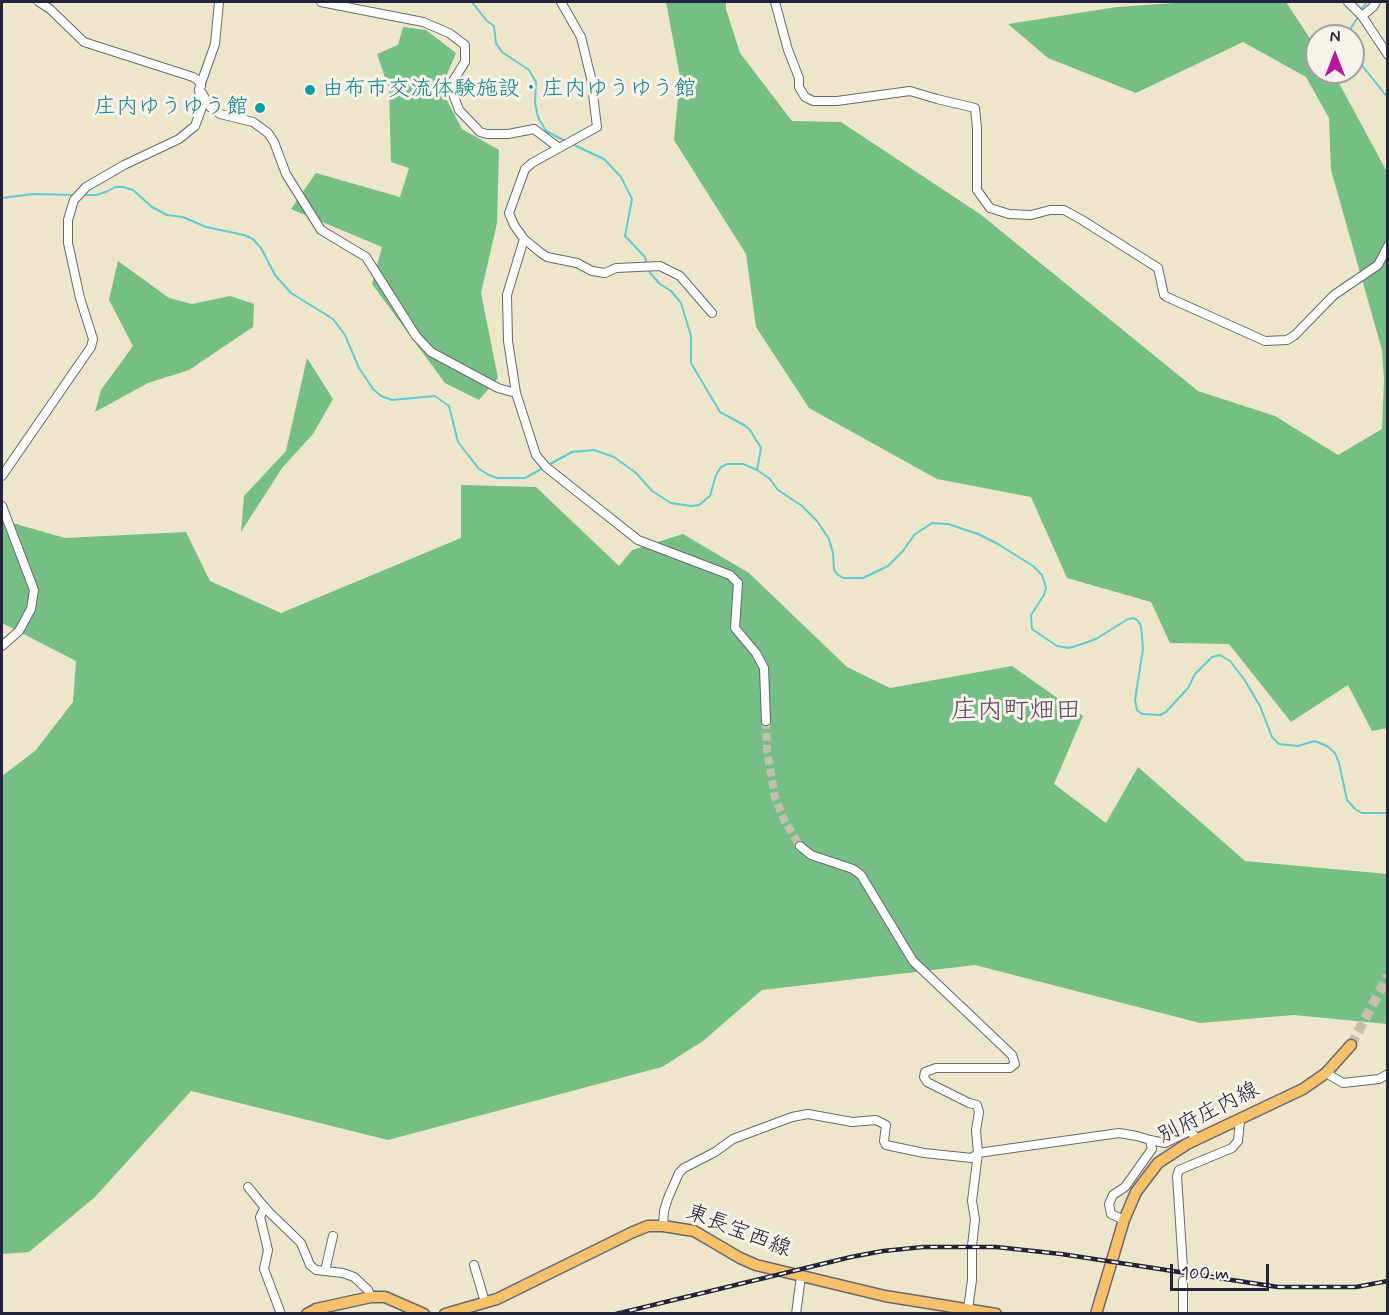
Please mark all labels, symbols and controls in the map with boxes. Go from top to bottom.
north arrow [1305,24,1365,84]
text: N [1330,27,1340,48]
place label: 由布市交流体験施設・庄内ゆうゆう館 [322,77,696,103]
marker: 由布市交流体験施設・庄内ゆうゆう館 [303,83,317,97]
place label: 庄内ゆうゆう館 [94,95,248,121]
marker: 庄内ゆうゆう館 [253,101,267,115]
district label: 庄内町畑田 [951,697,1081,729]
street label: 別府庄内線 [1154,1077,1264,1151]
street label: 東長宝西線 [682,1200,794,1264]
scale bar [1173,1252,1272,1290]
text: 100 m [1181,1262,1229,1286]

